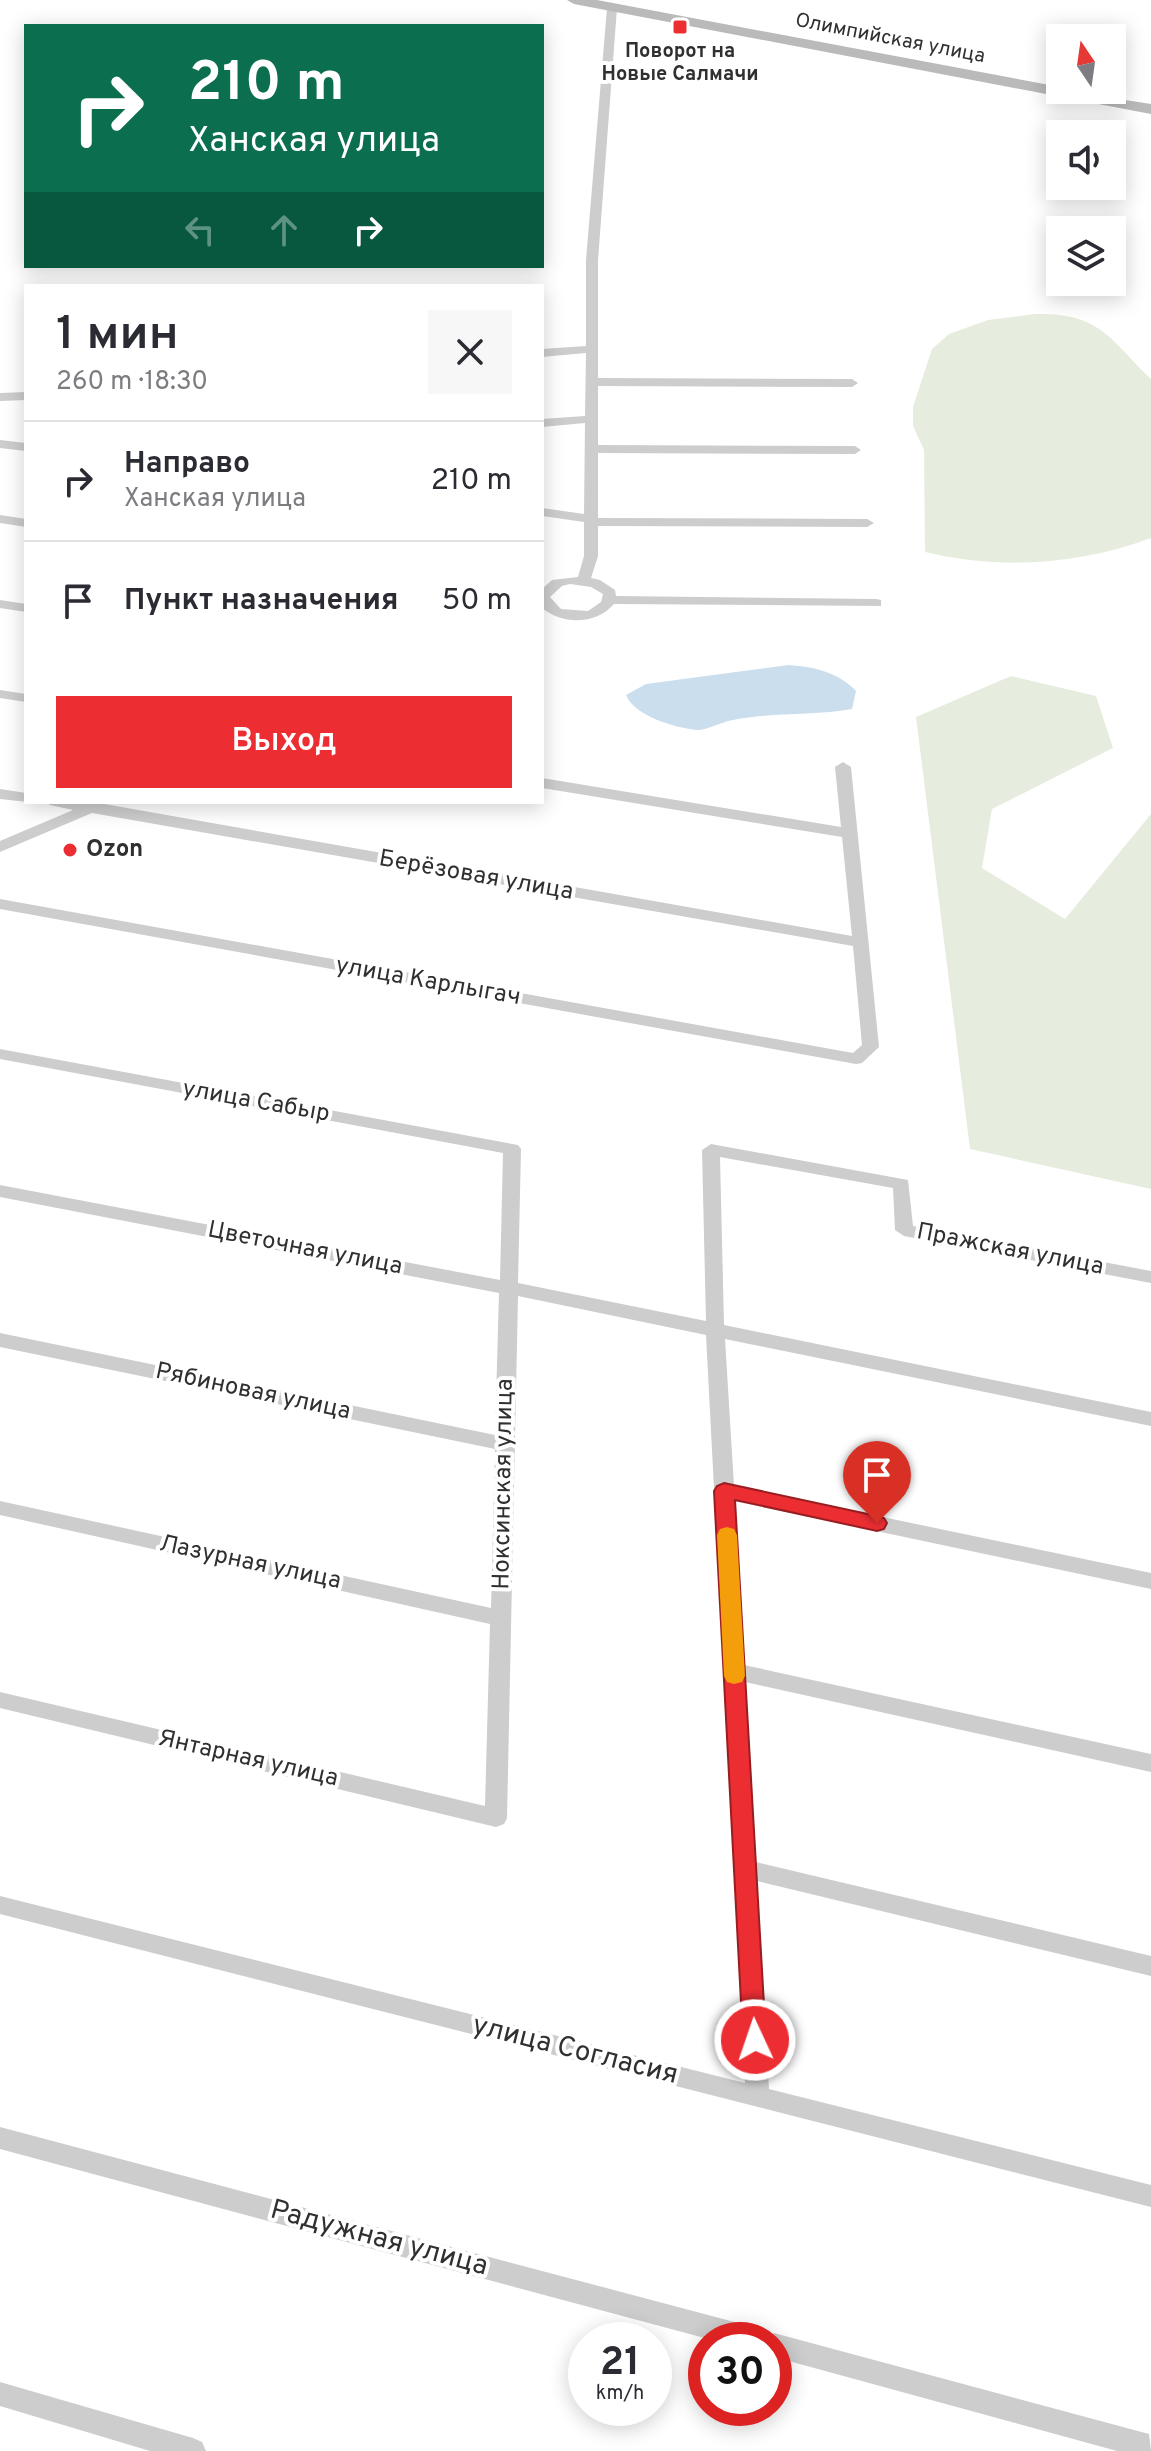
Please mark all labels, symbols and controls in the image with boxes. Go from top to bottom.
street label: Олимпийская улица [793,8,987,70]
marker: Поворот на Новые Салмачи [671,18,689,36]
north arrow [1046,24,1126,104]
map controls [1046,24,1126,296]
place label: Поворот на Новые Салмачи [601,39,759,88]
text: 210 m [188,50,345,120]
icon: right [56,56,160,160]
text: Ханская улица [188,119,440,165]
button: sound [1046,120,1126,200]
icon: left [178,208,222,252]
icon: ahead [262,208,306,252]
icon: right [346,208,390,252]
button: layers [1046,216,1126,296]
text: 1 мин [56,306,179,366]
button: close [428,310,512,394]
text: 260 m · 18:30 [56,366,208,399]
text: Направо [124,446,250,483]
icon: right [56,459,100,503]
text: 210 m [431,463,512,500]
text: Ханская улица [124,483,306,516]
icon: arrive [56,579,100,623]
text: Пункт назначения [124,583,398,620]
text: 50 m [442,583,512,620]
button: Выход [56,696,512,788]
place label: Ozon [86,835,143,865]
marker: Ozon [61,841,79,859]
street label: Берёзовая улица [377,844,575,908]
street label: улица Карлыгач [333,951,523,1013]
street label: улица Сабыр [180,1074,332,1130]
street label: Цветочная улица [205,1215,405,1283]
street label: Пражская улица [914,1217,1106,1283]
street label: Рябиновая улица [153,1357,353,1427]
street label: Ноксинская улица [487,1378,521,1590]
pin [843,1441,911,1523]
icon: arrive [855,1453,899,1497]
street label: Лазурная улица [156,1529,344,1597]
street label: Янтарная улица [155,1724,341,1794]
position arrow [713,1998,797,2082]
street label: улица Согласия [468,2008,682,2094]
street label: Радужная улица [266,2193,492,2285]
speed limit sign: 30 [688,2322,792,2426]
text: 21 [600,2339,640,2389]
text: km/h [596,2381,644,2407]

